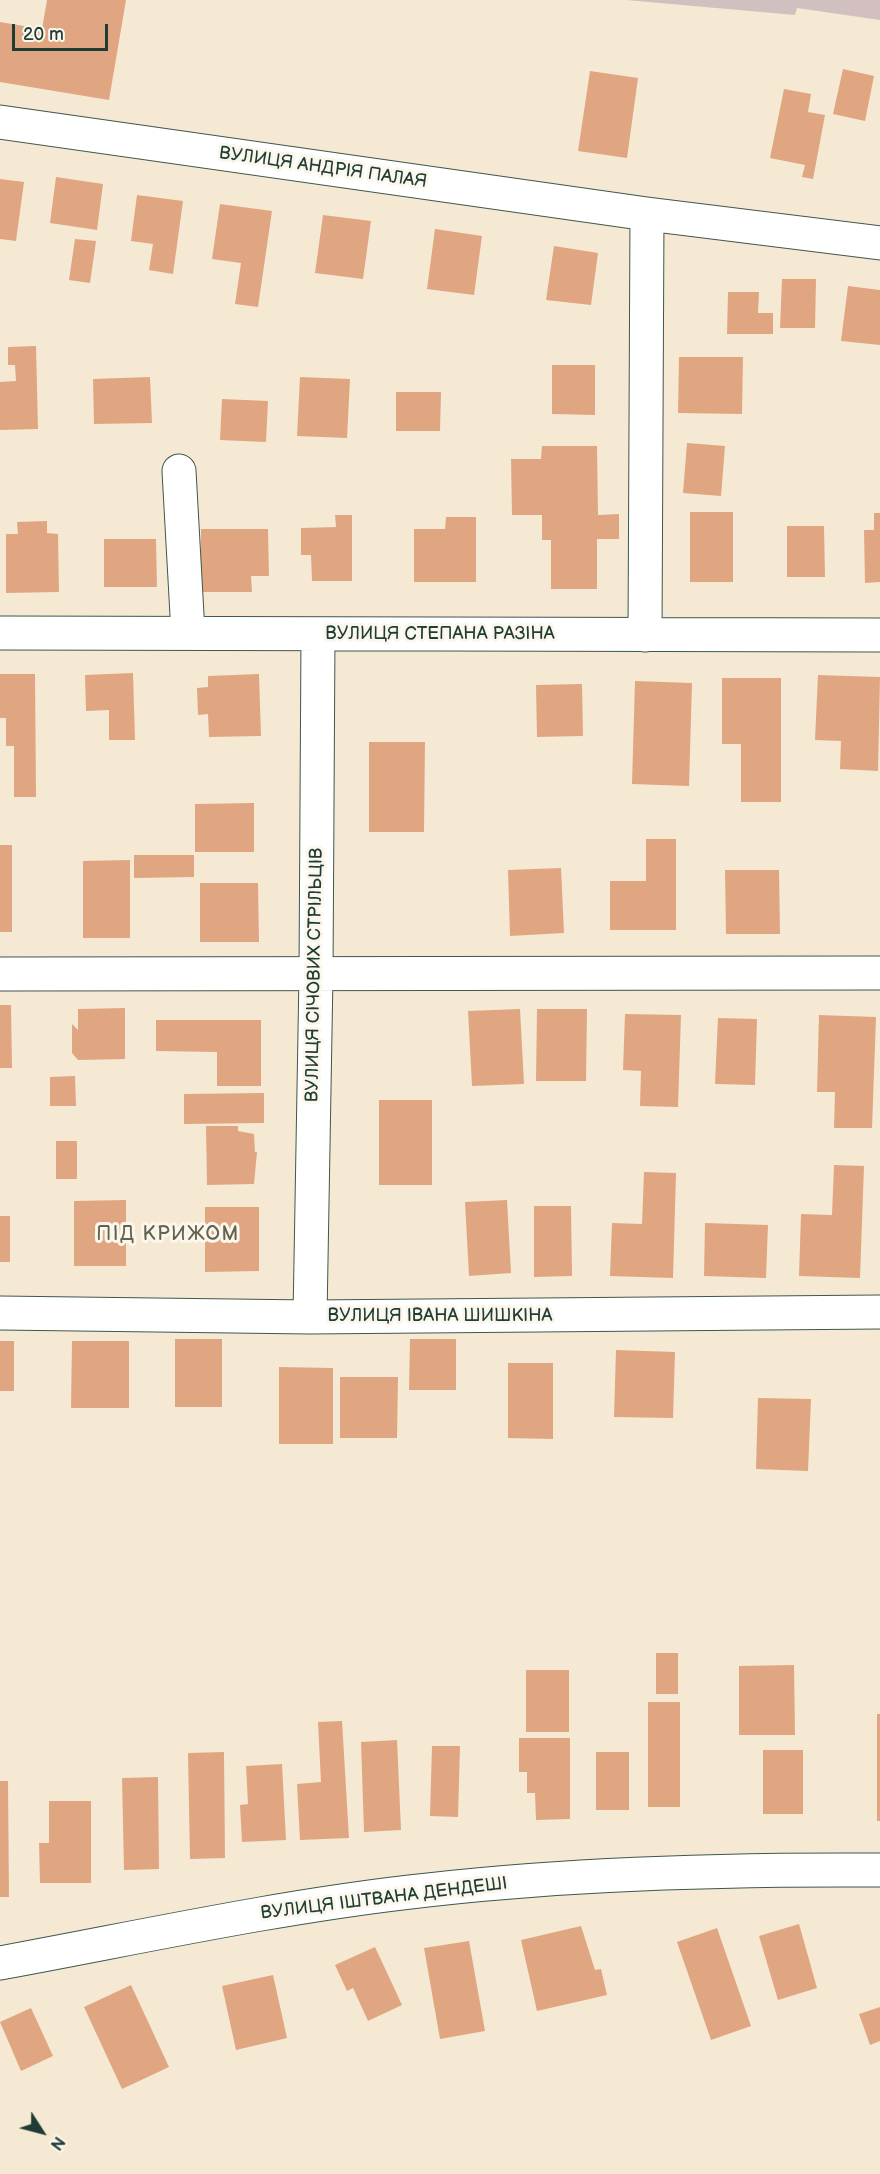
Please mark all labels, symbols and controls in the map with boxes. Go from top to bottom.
scale bar [15,12,111,50]
text: 20 m [23,24,64,45]
street label: ВУЛИЦЯ АНДРІЯ ПАЛАЯ [218,143,428,193]
street label: ВУЛИЦЯ СТЕПАНА РАЗІНА [325,623,555,645]
street label: ВУЛИЦЯ СІЧОВИХ СТРІЛЬЦІВ [302,848,328,1102]
district label: ПІД КРИЖОМ [96,1223,240,1247]
street label: ВУЛИЦЯ ІВАНА ШИШКІНА [328,1305,552,1327]
street label: ВУЛИЦЯ ІШТВАНА ДЕНДЕШІ [259,1873,509,1925]
north arrow [12,2102,72,2162]
text: N [46,2132,68,2153]

